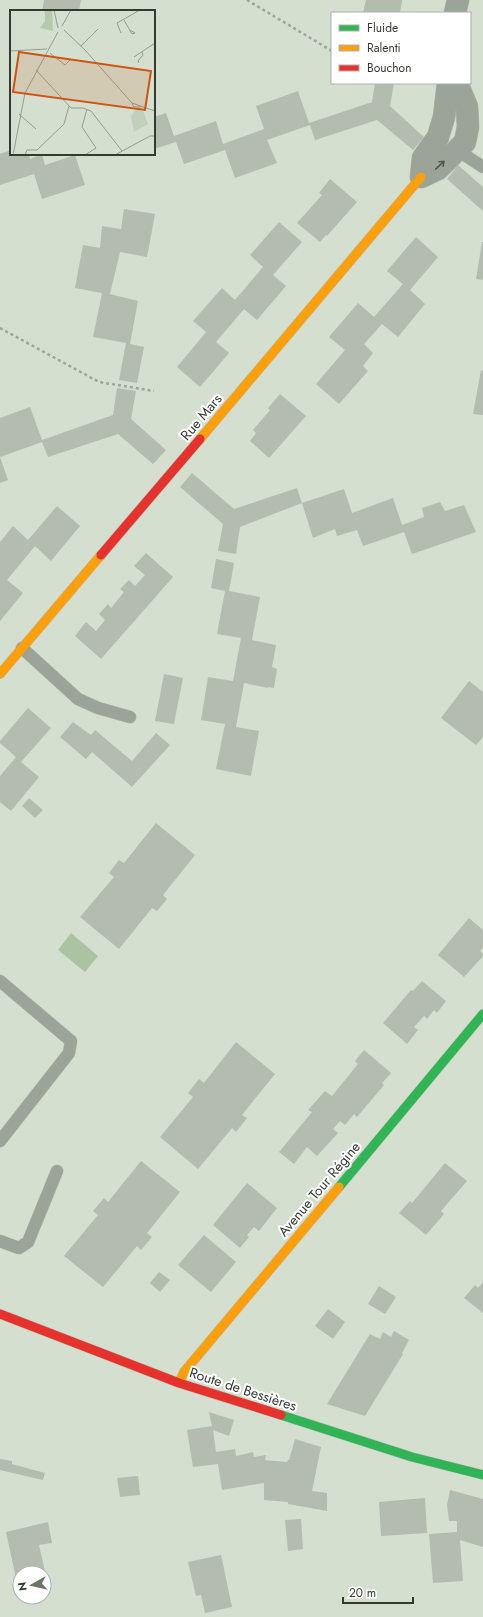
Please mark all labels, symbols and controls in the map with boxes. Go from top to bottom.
inset map [10,10,155,155]
legend [331,12,471,84]
text: Fluide [367,19,398,37]
text: Ralenti [367,39,401,57]
text: Bouchon [367,59,411,77]
one-way arrow [435,161,445,170]
street label: Rue Mars [176,389,227,445]
street label: Avenue Tour Régine [273,1137,365,1241]
street label: Route de Bessières [187,1362,299,1416]
north arrow [12,1565,52,1605]
scale bar [343,1579,413,1605]
text: N [14,1581,31,1592]
text: 20 m [349,1584,376,1602]

